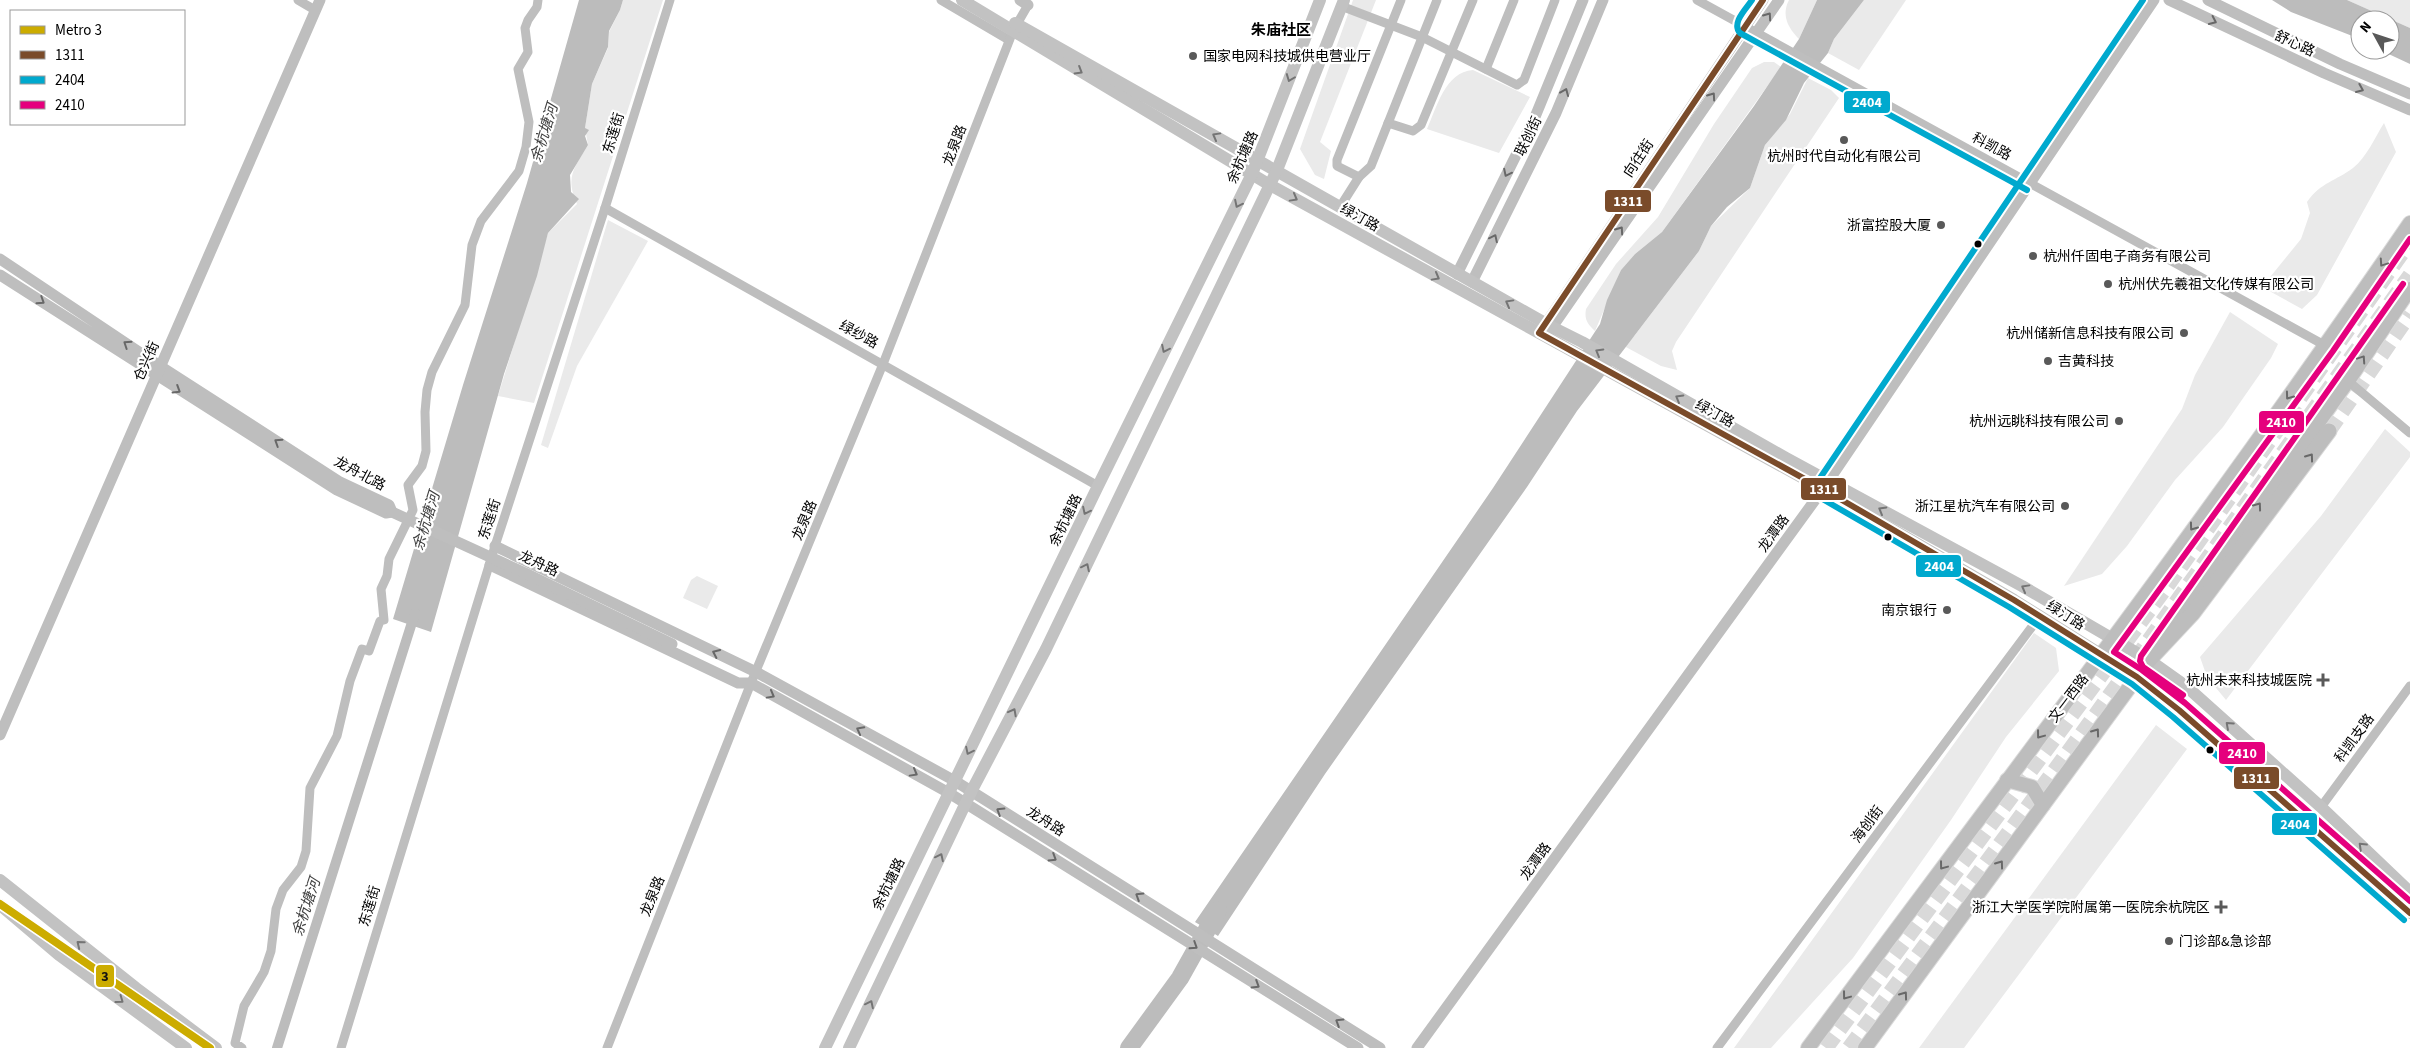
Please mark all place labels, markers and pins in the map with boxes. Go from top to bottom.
place label: 国家电网科技城供电营业厅 [1203,47,1371,67]
marker: 国家电网科技城供电营业厅 [1187,50,1199,62]
marker: 杭州时代自动化有限公司 [1838,134,1850,146]
place label: 杭州时代自动化有限公司 [1767,147,1921,167]
place label: 浙富控股大厦 [1847,216,1931,236]
marker: 浙富控股大厦 [1935,219,1947,231]
unlabelled marker [1973,239,1983,249]
place label: 杭州仟固电子商务有限公司 [2043,247,2211,267]
marker: 杭州仟固电子商务有限公司 [2027,250,2039,262]
place label: 杭州伏先羲祖文化传媒有限公司 [2118,275,2314,295]
marker: 杭州伏先羲祖文化传媒有限公司 [2102,278,2114,290]
place label: 杭州储新信息科技有限公司 [2006,324,2174,344]
marker: 杭州储新信息科技有限公司 [2178,327,2190,339]
place label: 吉黄科技 [2058,352,2114,372]
marker: 吉黄科技 [2042,355,2054,367]
place label: 杭州远眺科技有限公司 [1969,412,2109,432]
marker: 杭州远眺科技有限公司 [2113,415,2125,427]
place label: 浙江星杭汽车有限公司 [1915,497,2055,517]
marker: 浙江星杭汽车有限公司 [2059,500,2071,512]
unlabelled marker [1883,532,1893,542]
place label: 南京银行 [1881,601,1937,621]
marker: 南京银行 [1941,604,1953,616]
place label: 杭州未来科技城医院 [2186,671,2312,691]
marker: 杭州未来科技城医院 [2316,673,2330,687]
unlabelled marker [2205,745,2215,755]
place label: 浙江大学医学院附属第一医院余杭院区 [1972,898,2210,918]
marker: 浙江大学医学院附属第一医院余杭院区 [2214,900,2228,914]
place label: 门诊部&急诊部 [2179,932,2272,952]
marker: 门诊部&急诊部 [2163,935,2175,947]

